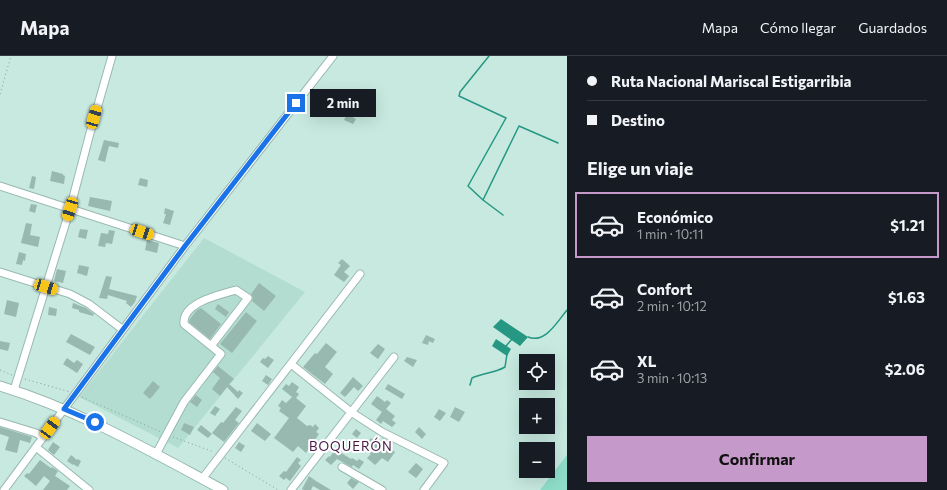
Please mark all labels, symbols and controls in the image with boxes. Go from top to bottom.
text: Mapa [20,16,69,39]
text: Mapa [702,19,738,36]
text: Cómo llegar [760,19,836,36]
text: Guardados [858,19,927,36]
text: Ruta Nacional Mariscal Estigarribia [611,72,852,90]
callout: 2 min [310,89,376,117]
route end [287,94,305,112]
text: 2 min [327,95,359,111]
car [85,104,103,130]
text: Destino [611,111,665,129]
text: Elige un viaje [587,157,693,179]
car [61,196,79,222]
icon: car [589,207,625,243]
text: Económico [637,208,713,226]
text: $1.21 [890,216,925,234]
car [129,223,155,241]
text: 1 min · 10:11 [637,226,703,242]
car [33,278,59,296]
icon: car [589,279,625,315]
text: Confort [637,280,692,298]
text: $1.63 [888,288,925,306]
text: 2 min · 10:12 [637,298,707,314]
icon: car [589,351,625,387]
text: XL [637,352,656,370]
map controls [519,354,555,478]
button: locate [519,354,555,390]
text: $2.06 [885,360,925,378]
text: 3 min · 10:13 [637,370,707,386]
button: + [519,398,555,434]
route start [86,413,104,431]
car [38,415,62,441]
button: Confirmar [587,436,927,482]
district label: BOQUERÓN [309,437,393,454]
button: − [519,442,555,478]

